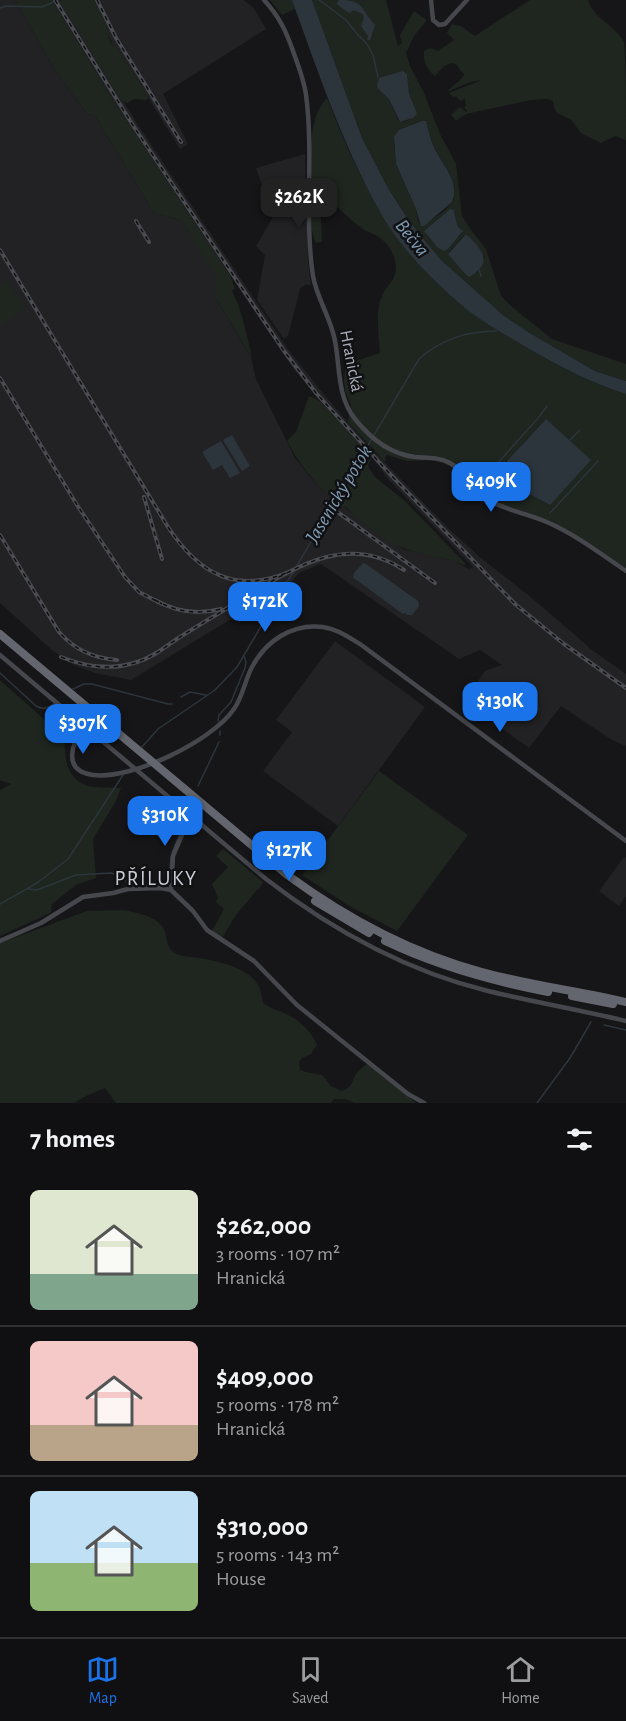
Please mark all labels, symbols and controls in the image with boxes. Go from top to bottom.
pin: $262K [257,178,341,229]
text: $262K [274,187,324,207]
water label: Bečva [391,216,433,260]
street label: Hranická [336,329,366,393]
water label: Jasenický potok [302,442,376,547]
pin: $409K [449,462,533,513]
text: $409K [466,471,516,491]
pin: $172K [223,582,307,633]
text: $172K [242,591,288,611]
pin: $130K [458,682,542,733]
text: $130K [477,691,523,711]
pin: $307K [41,704,125,755]
text: $307K [59,713,107,733]
pin: $310K [123,796,207,847]
text: $310K [142,805,188,825]
pin: $127K [247,831,331,882]
text: $127K [266,840,312,860]
district label: PŘÍLUKY [114,866,198,889]
icon: filters [563,1123,596,1156]
text: 7 homes [30,1126,115,1152]
text: $262,000 [216,1213,311,1239]
icon: home [78,1214,150,1286]
text: 3 rooms · 107 m² [216,1244,340,1264]
text: Hranická [216,1268,286,1288]
text: $409,000 [216,1364,313,1390]
icon: home [78,1365,150,1437]
text: 5 rooms · 178 m² [216,1395,339,1415]
text: Hranická [216,1419,286,1439]
text: $310,000 [216,1514,308,1540]
icon: home [78,1515,150,1587]
text: 5 rooms · 143 m² [216,1545,339,1565]
text: House [216,1569,266,1589]
tab: Map [86,1653,119,1708]
tab: Saved [292,1653,329,1708]
tab: Home [501,1653,540,1708]

